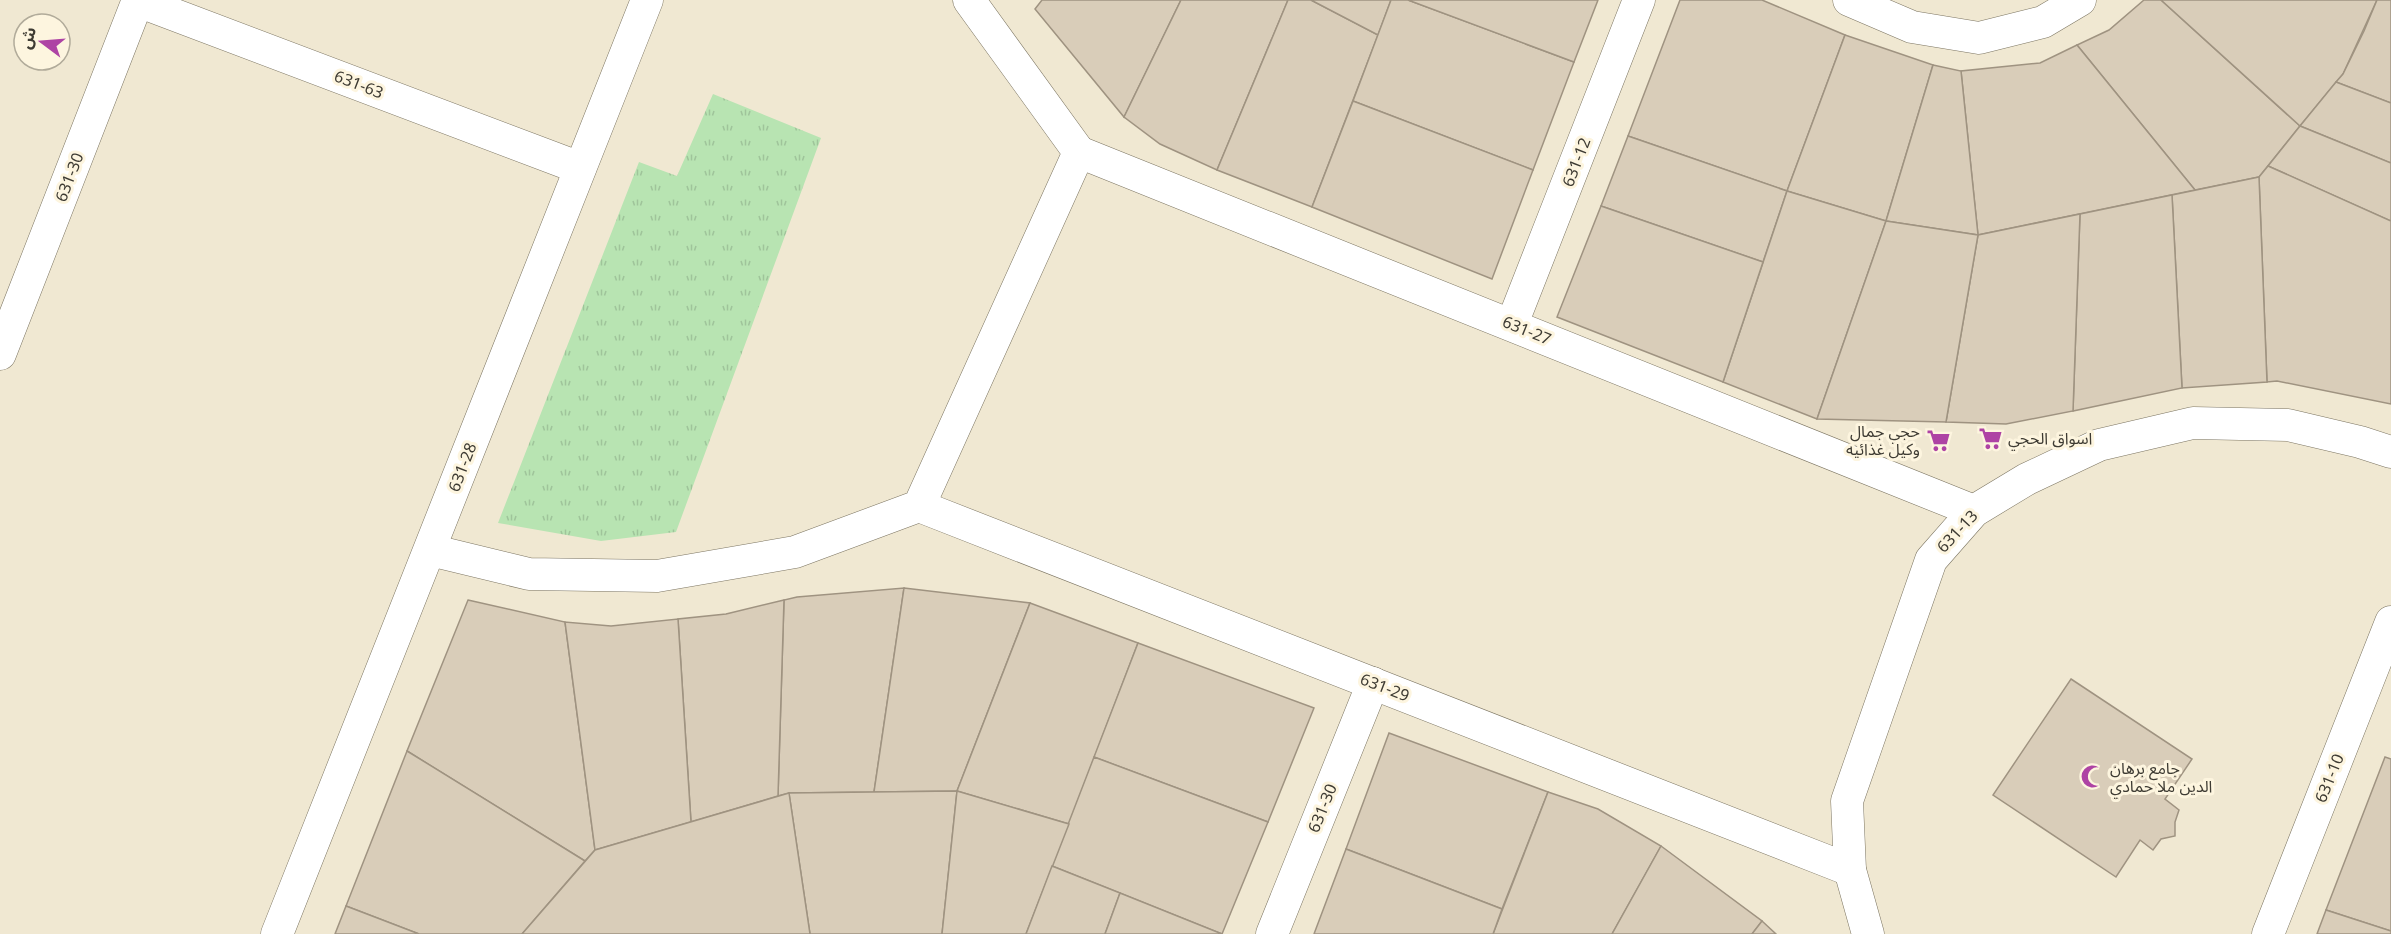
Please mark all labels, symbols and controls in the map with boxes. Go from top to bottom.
north arrow [12,12,72,72]
text: ش [14,24,41,51]
street label: 631-63 [331,65,387,103]
street label: 631-12 [1557,134,1595,190]
street label: 631-30 [50,149,88,205]
street label: 631-27 [1499,310,1555,350]
place label: حجي جمال وكيل غذائيه [1846,420,1920,460]
supermarket icon: اسواق الحجي [1977,425,2003,451]
supermarket icon: حجي جمال وكيل غذائيه [1925,427,1951,453]
place label: اسواق الحجي [2008,427,2092,451]
street label: 631-28 [443,439,481,495]
street label: 631-13 [1932,505,1982,557]
street label: 631-29 [1357,668,1413,706]
street label: 631-10 [2309,750,2349,806]
place label: جامع برهان الدين ملا حمادي [2110,757,2212,799]
mosque icon: جامع برهان الدين ملا حمادي [2079,764,2105,790]
street label: 631-30 [1302,780,1342,836]

